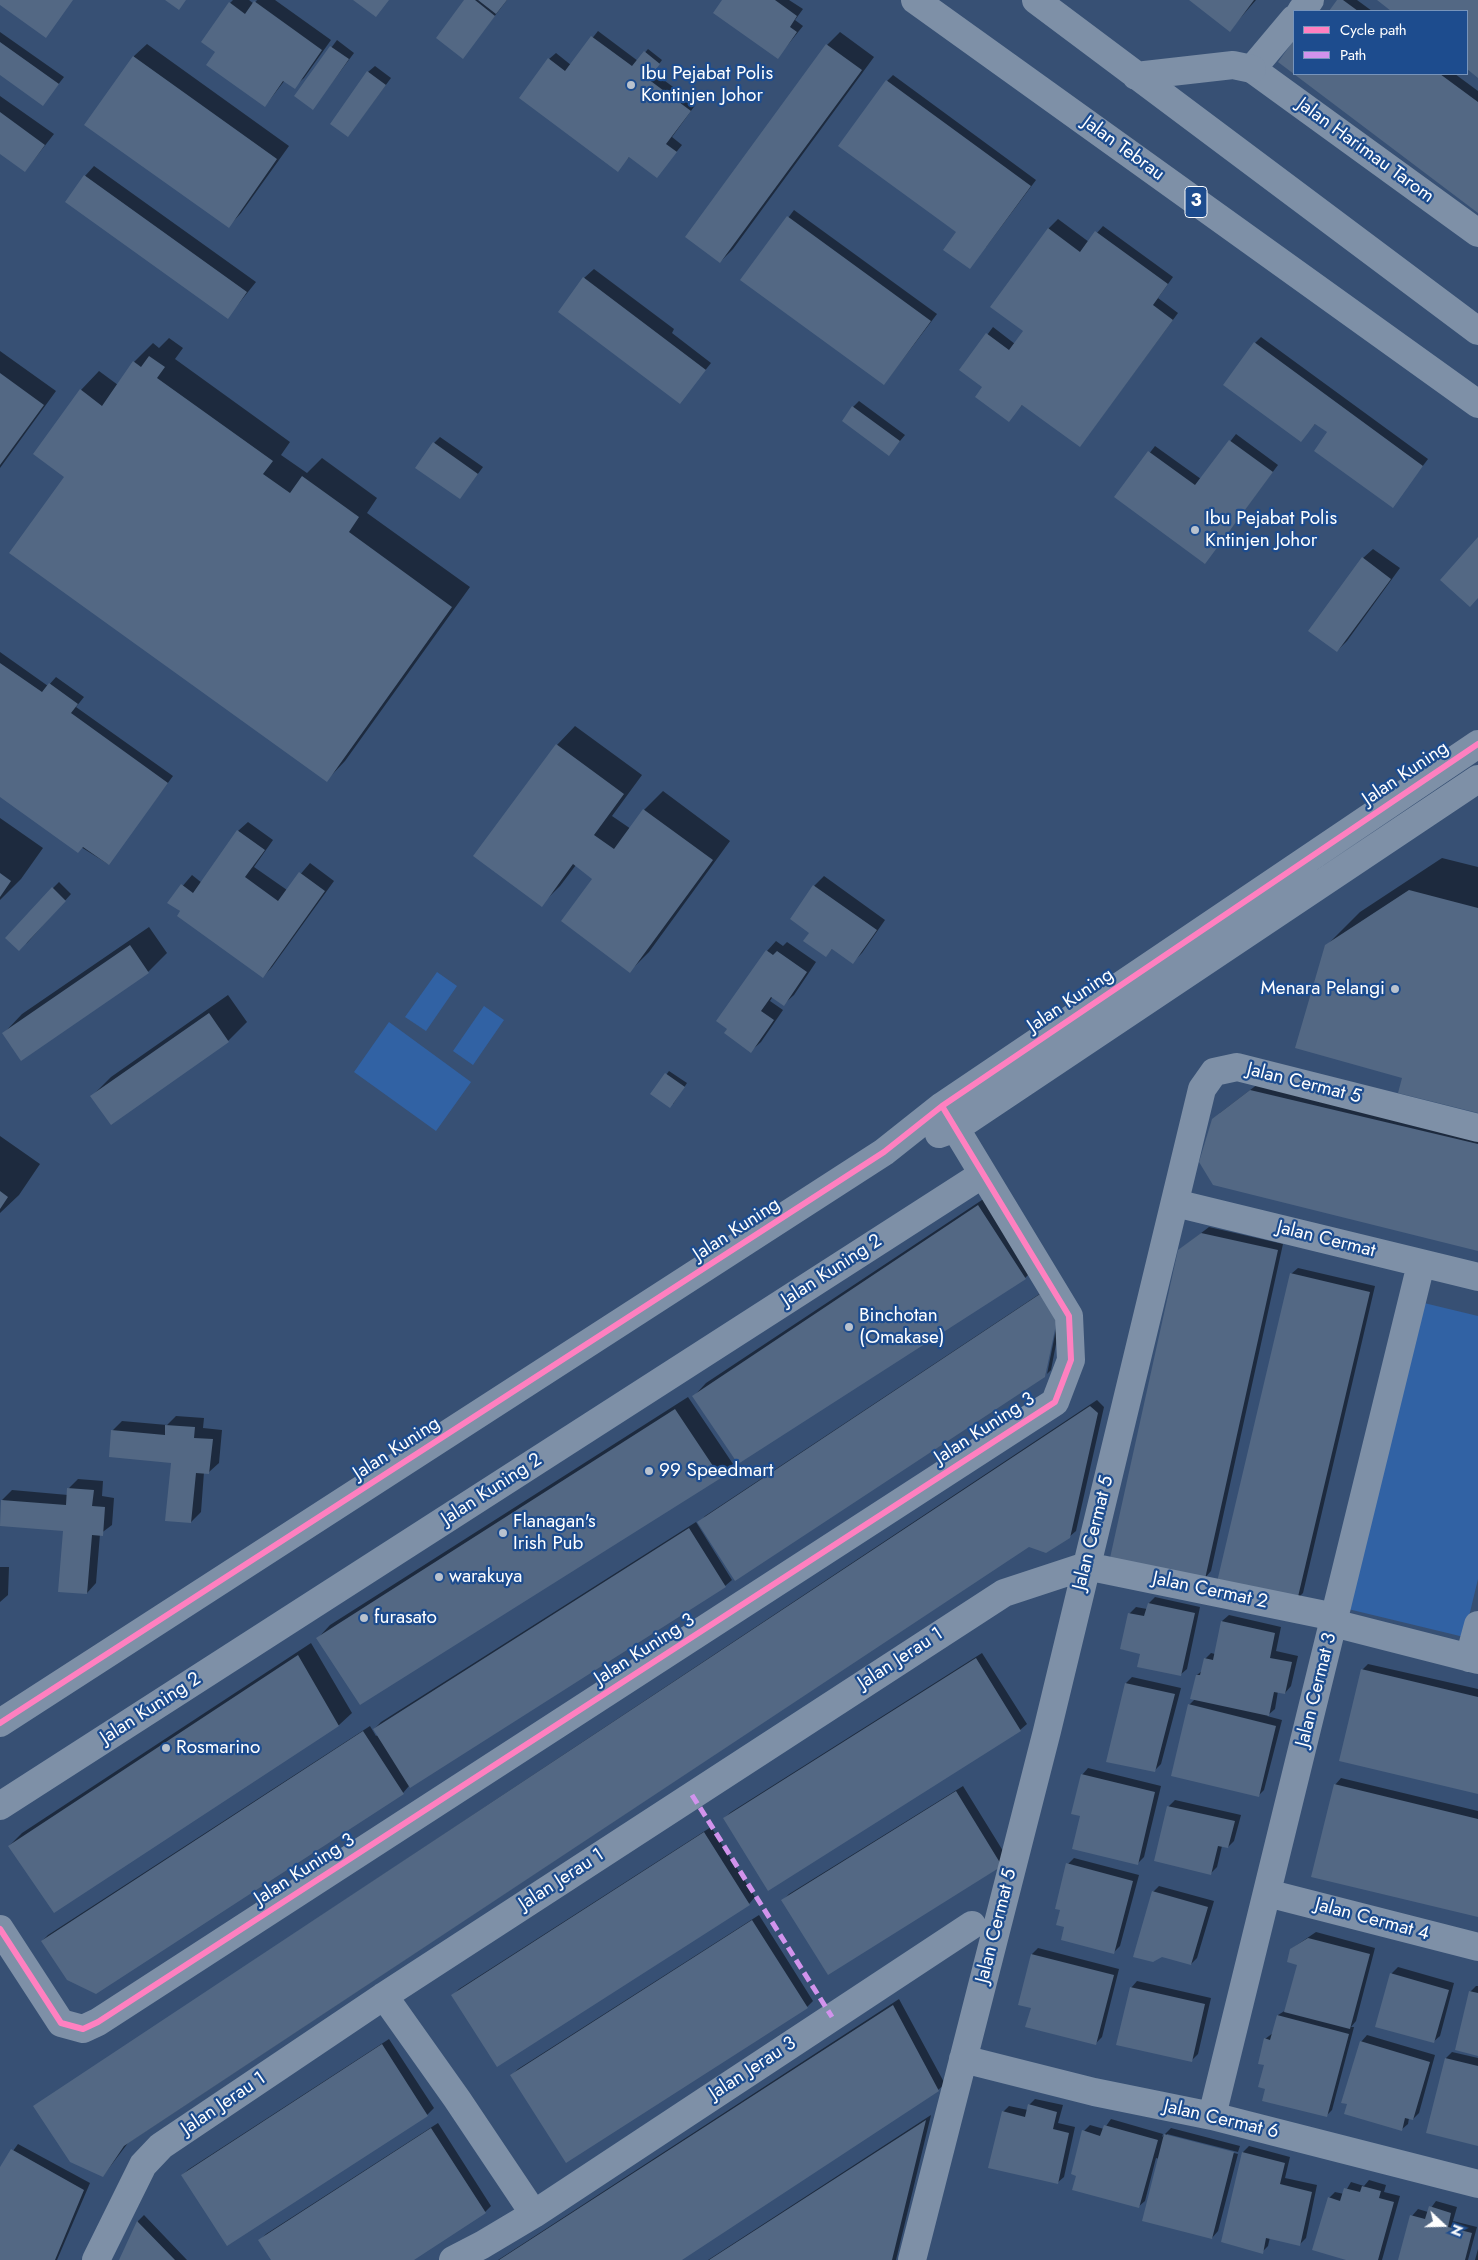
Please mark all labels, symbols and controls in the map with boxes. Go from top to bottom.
legend [1293,10,1468,75]
text: Cycle path [1340,19,1407,41]
text: Path [1340,44,1366,66]
place label: Ibu Pejabat Polis Kontinjen Johor [641,63,773,107]
marker: Ibu Pejabat Polis Kontinjen Johor [625,79,637,91]
street label: Jalan Harimau Tarom [1292,94,1438,208]
street label: Jalan Tebrau [1077,112,1169,186]
road number: 3 [1185,186,1207,218]
place label: Ibu Pejabat Polis Kntinjen Johor [1205,508,1337,552]
marker: Ibu Pejabat Polis Kntinjen Johor [1189,524,1201,536]
street label: Jalan Kuning [1359,737,1453,811]
street label: Jalan Kuning [1024,964,1118,1038]
place label: Menara Pelangi [1260,978,1385,1000]
marker: Menara Pelangi [1389,983,1401,995]
street label: Jalan Cermat 5 [1244,1059,1364,1109]
street label: Jalan Kuning [689,1194,785,1266]
street label: Jalan Cermat [1274,1217,1378,1263]
street label: Jalan Kuning 2 [777,1230,887,1312]
place label: Binchotan (Omakase) [859,1305,945,1349]
marker: Binchotan (Omakase) [843,1321,855,1333]
street label: Jalan Kuning 3 [931,1388,1039,1470]
street label: Jalan Kuning [349,1413,445,1485]
street label: Jalan Kuning 2 [437,1449,547,1531]
place label: 99 Speedmart [659,1460,773,1482]
marker: 99 Speedmart [643,1465,655,1477]
street label: Jalan Cermat 5 [1069,1473,1119,1593]
place label: Flanagan's Irish Pub [513,1511,596,1555]
marker: Flanagan's Irish Pub [497,1527,509,1539]
place label: warakuya [449,1566,522,1588]
street label: Jalan Cermat 2 [1150,1568,1270,1614]
marker: warakuya [433,1571,445,1583]
place label: furasato [374,1607,437,1629]
street label: Jalan Kuning 3 [591,1609,699,1691]
marker: furasato [358,1612,370,1624]
street label: Jalan Jerau 1 [854,1623,948,1695]
street label: Jalan Cermat 3 [1292,1631,1342,1749]
street label: Jalan Kuning 2 [96,1668,206,1750]
place label: Rosmarino [176,1737,260,1759]
marker: Rosmarino [160,1742,172,1754]
street label: Jalan Kuning 3 [251,1829,359,1911]
street label: Jalan Jerau 1 [515,1844,609,1916]
street label: Jalan Cermat 5 [972,1866,1022,1986]
street label: Jalan Cermat 4 [1312,1894,1432,1946]
street label: Jalan Jerau 3 [705,2032,801,2106]
street label: Jalan Jerau 1 [177,2067,271,2141]
street label: Jalan Cermat 6 [1161,2096,1281,2144]
north arrow [1418,2200,1468,2250]
text: N [1446,2222,1468,2239]

